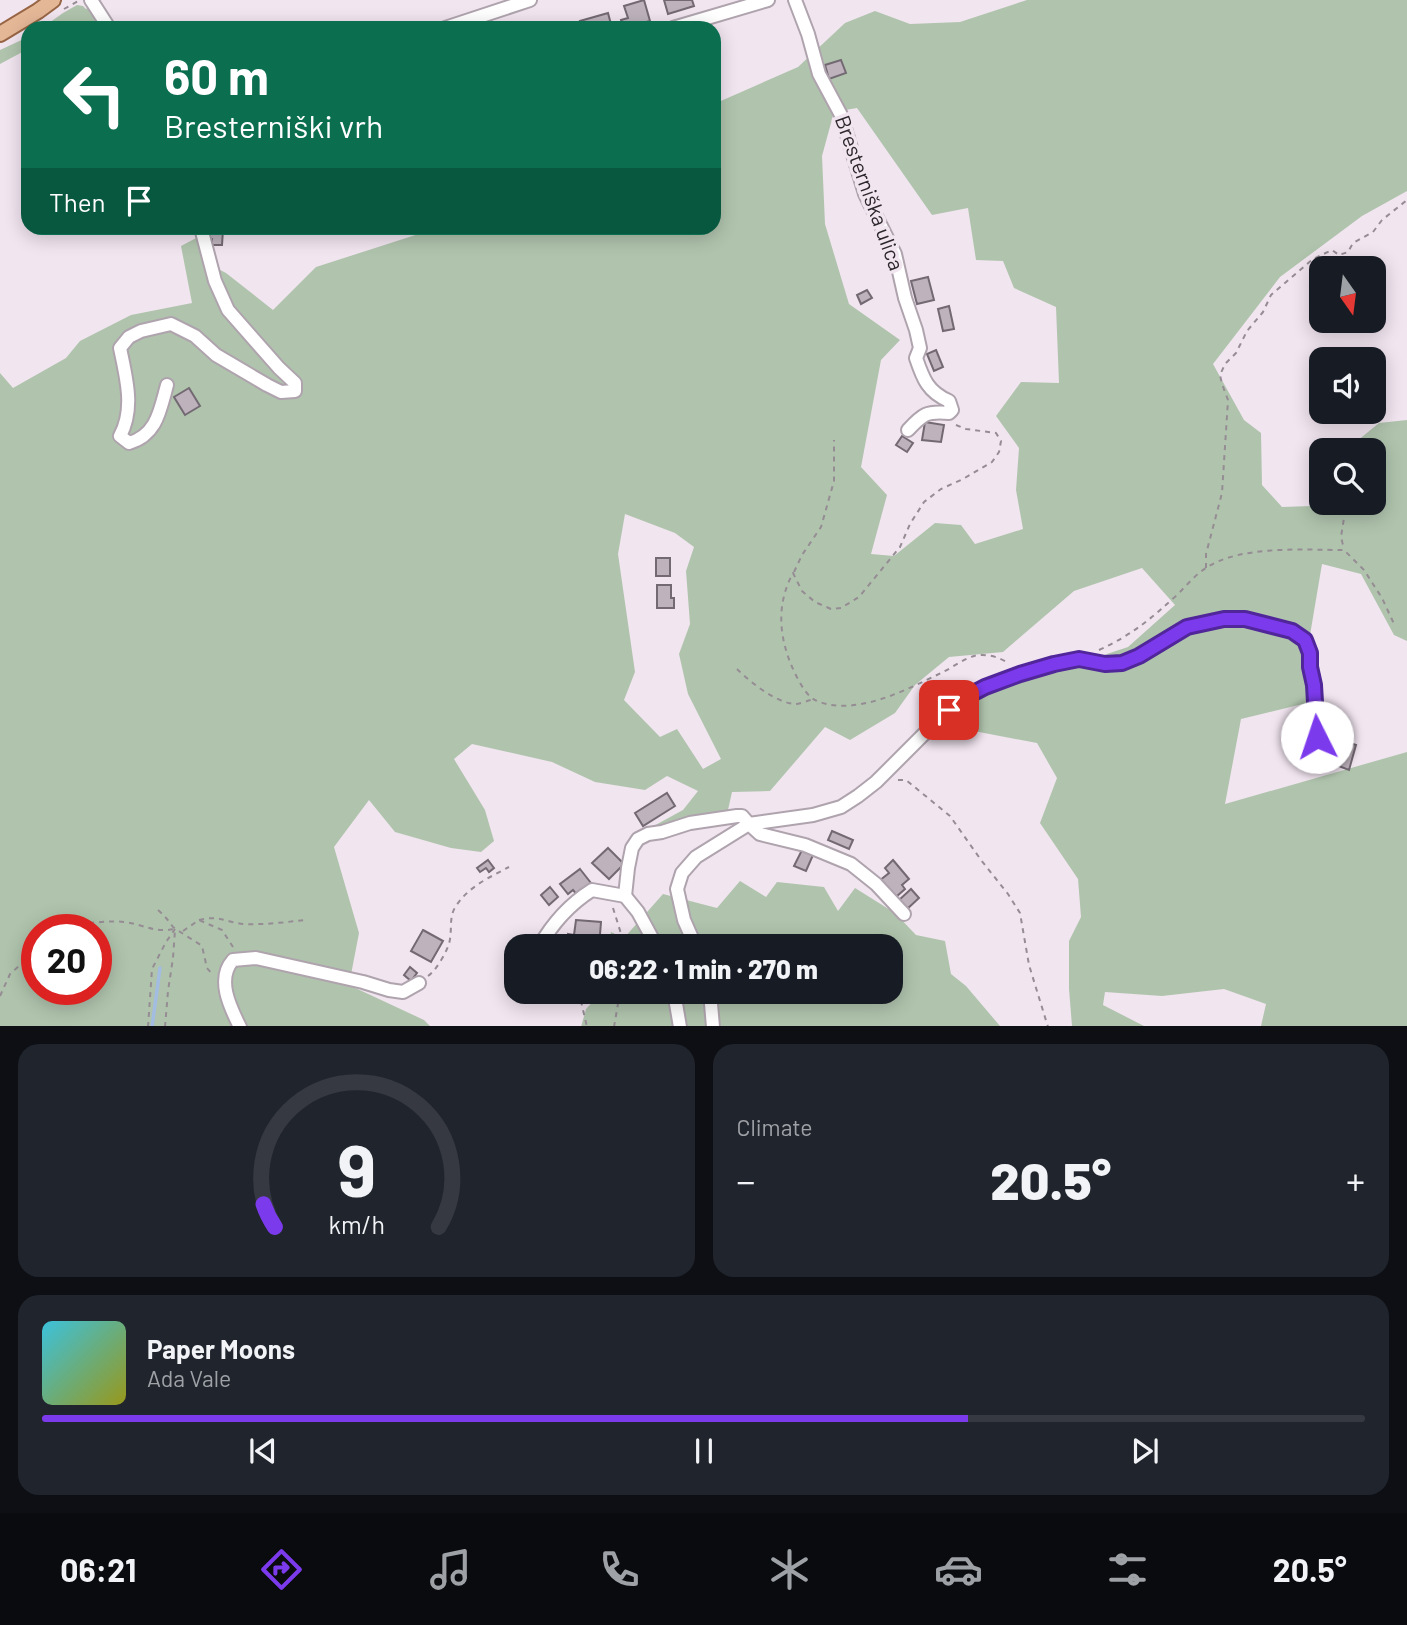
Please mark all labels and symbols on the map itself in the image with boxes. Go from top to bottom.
street label: Bresterniška ulica [831,112,910,273]
north arrow [1309,256,1386,332]
pin [919,680,979,740]
position arrow [1280,700,1354,774]
speed limit sign: 20 [21,914,112,1005]

